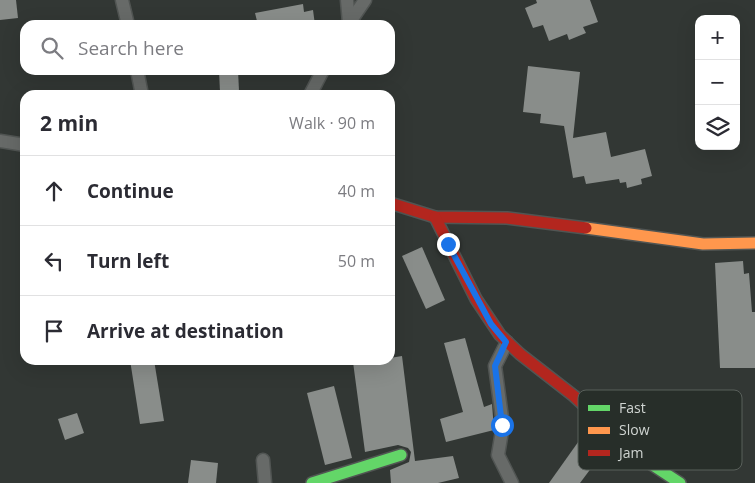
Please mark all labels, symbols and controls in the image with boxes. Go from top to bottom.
map controls [695,15,740,150]
button: + [695,15,740,60]
search box [20,20,395,75]
icon: search [38,34,66,62]
text: Search here [78,35,184,61]
button: − [695,60,740,105]
button: layers [695,105,740,150]
text: 2 min [40,109,98,137]
text: Walk · 90 m [289,112,375,134]
icon: ahead [40,177,68,205]
text: Continue [87,178,174,204]
text: 40 m [338,180,375,202]
route end [437,233,460,256]
icon: left [40,247,68,275]
text: Turn left [87,248,169,274]
text: 50 m [338,250,375,272]
icon: arrive [40,317,68,345]
text: Arrive at destination [87,318,284,344]
legend [578,390,742,470]
text: Fast [619,398,646,417]
route start [491,414,514,437]
text: Slow [619,420,650,439]
text: Jam [617,443,644,462]

